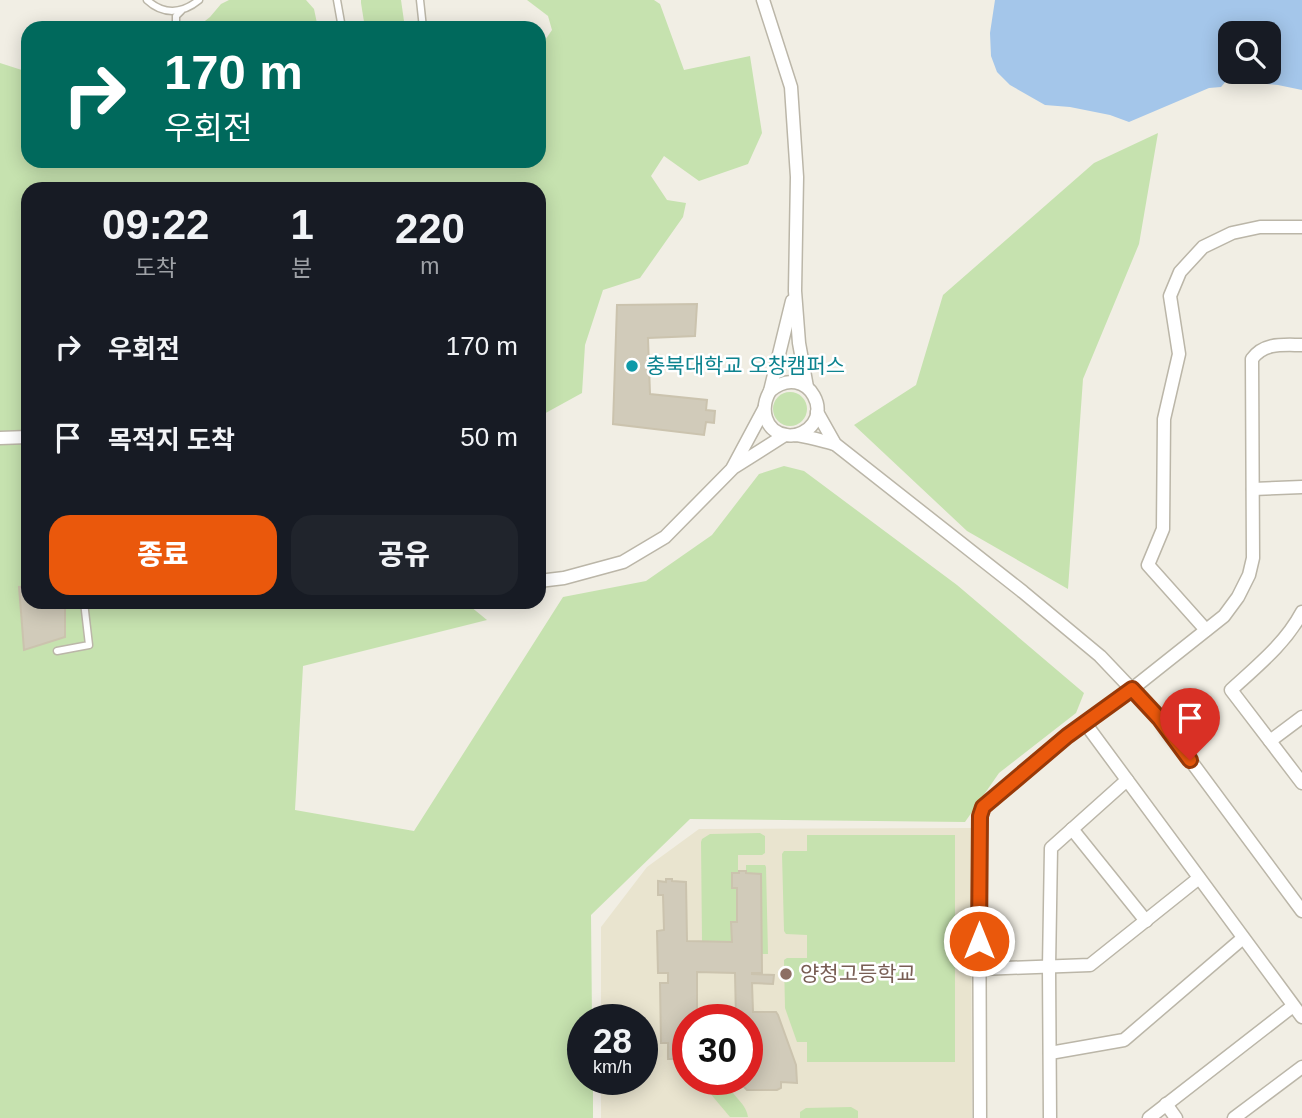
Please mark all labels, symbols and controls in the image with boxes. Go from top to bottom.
map controls [1218,21,1281,84]
button: search [1218,21,1281,84]
text: 170 m [164,45,303,99]
icon: right [49,49,140,140]
text: 우회전 [164,110,252,146]
text: 09:22 [102,201,209,248]
text: 1 [290,201,314,248]
text: 220 [395,205,465,252]
text: m [420,253,440,279]
text: 도착 [135,255,177,281]
text: 분 [292,255,313,281]
icon: right [49,328,87,366]
text: 170 m [446,331,518,361]
text: 우회전 [108,334,180,364]
place label: 충북대학교 오창캠퍼스 [646,354,845,377]
marker: 충북대학교 오창캠퍼스 [624,358,640,374]
icon: arrive [49,419,87,457]
text: 50 m [460,422,518,452]
text: 목적지 도착 [108,425,235,455]
button: 종료 [49,515,277,595]
button: 공유 [291,515,518,595]
pin [1160,688,1220,760]
icon: arrive [1171,699,1209,737]
position arrow [942,904,1016,978]
place label: 양청고등학교 [800,962,916,985]
marker: 양청고등학교 [778,966,794,982]
speed limit sign: 30 [672,1004,763,1095]
text: 28 [593,1021,632,1060]
text: km/h [593,1057,632,1077]

